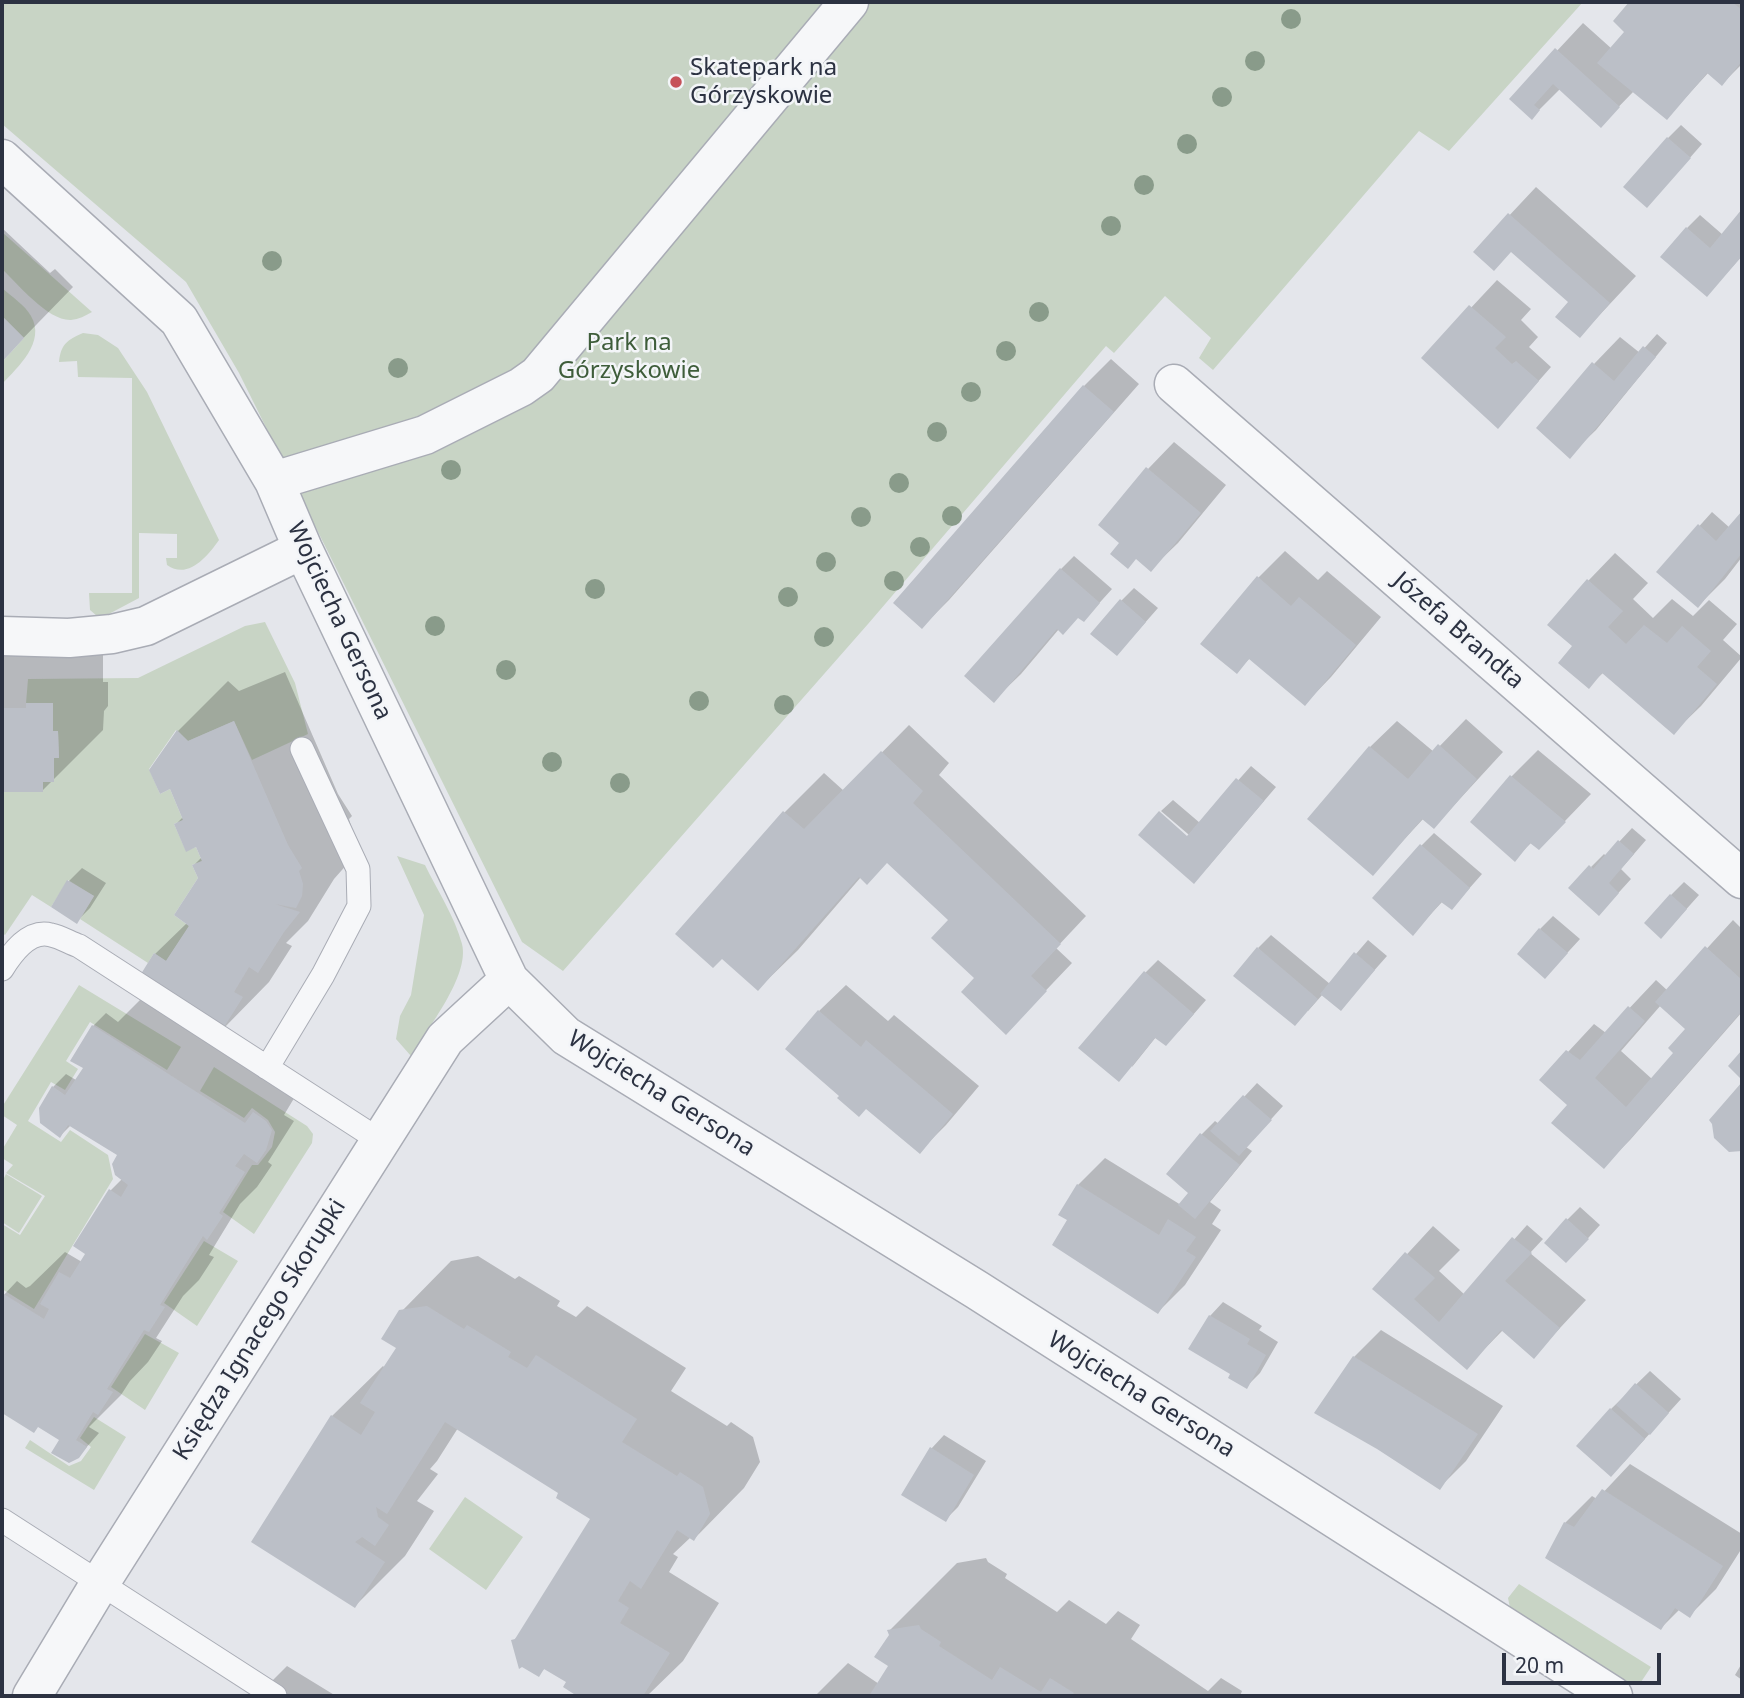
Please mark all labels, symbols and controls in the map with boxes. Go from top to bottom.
place label: Skatepark na Górzyskowie [690,54,837,110]
marker: Skatepark na Górzyskowie [668,74,684,90]
park label: Park na Górzyskowie [558,329,700,385]
street label: Wojciecha Gersona [280,517,398,725]
street label: Józefa Brandta [1387,566,1529,696]
street label: Wojciecha Gersona [562,1025,760,1163]
street label: Księdza Ignacego Skorupki [168,1194,352,1466]
street label: Wojciecha Gersona [1042,1326,1240,1464]
scale bar [1506,1638,1665,1682]
text: 20 m [1515,1651,1564,1679]

